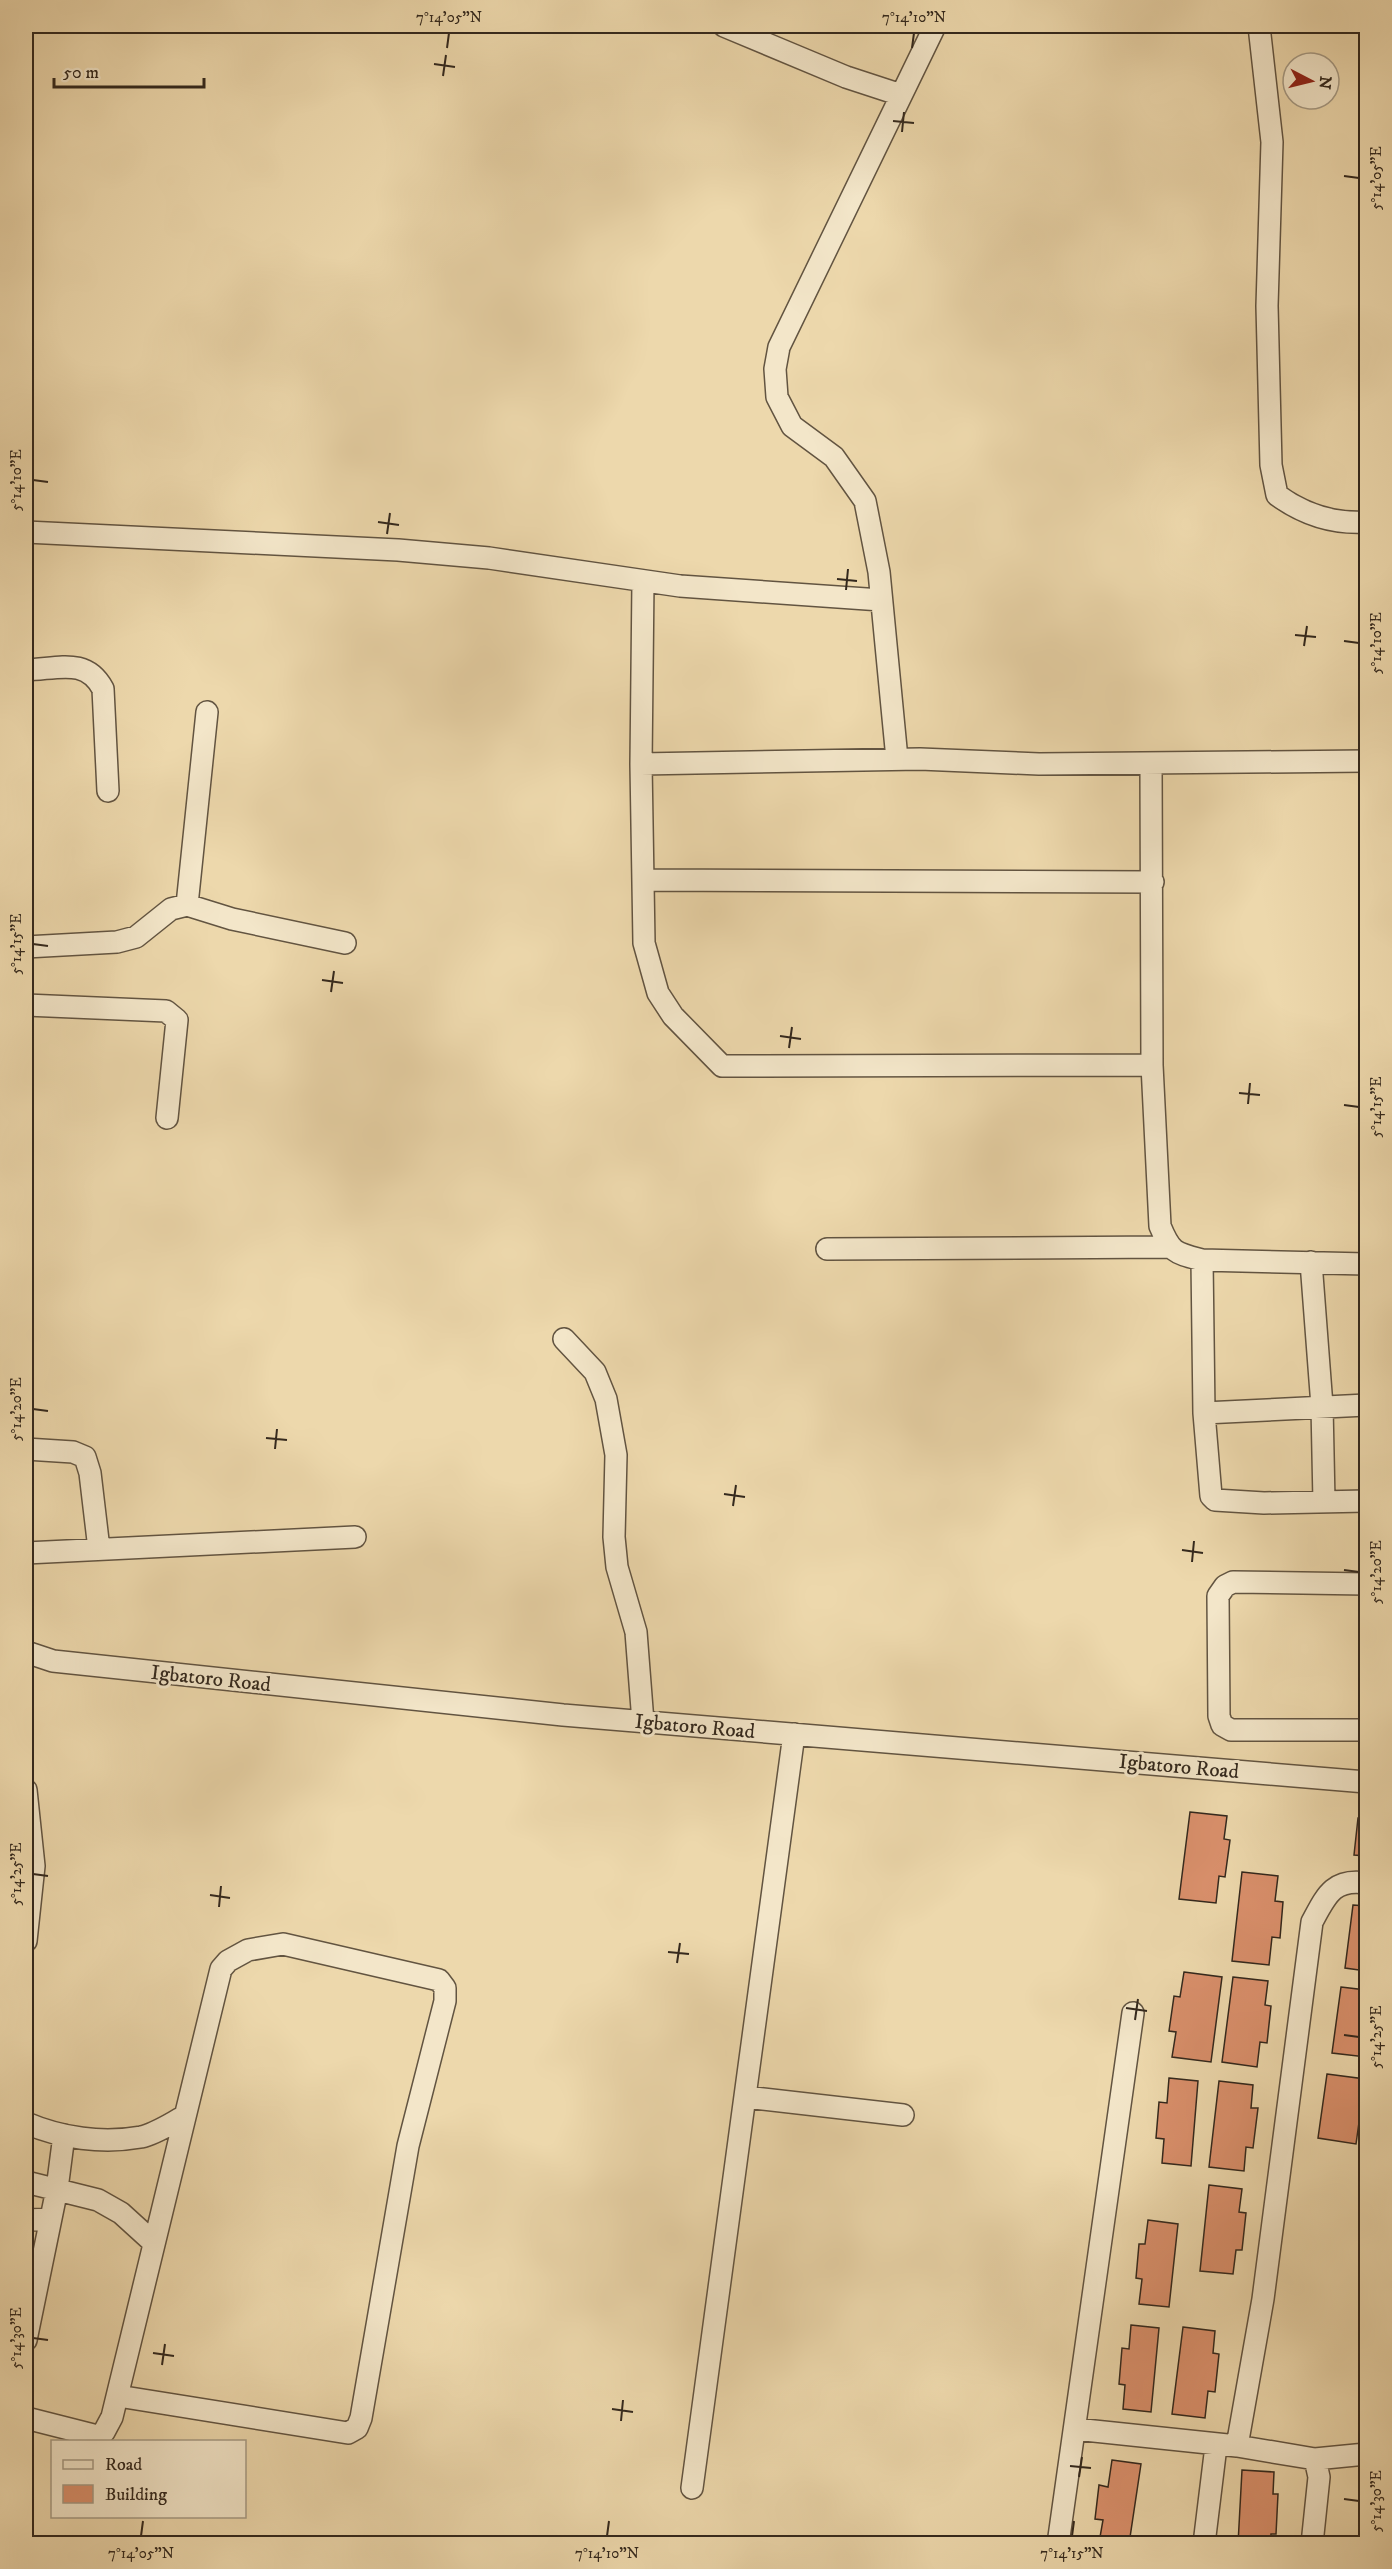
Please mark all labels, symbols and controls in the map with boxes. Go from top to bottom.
text: 7°14'05"N [416,8,482,27]
text: 7°14'10"N [882,8,946,27]
scale bar [54,51,204,89]
north arrow [1281,51,1341,111]
text: 50 m [63,62,99,84]
text: N [1314,75,1336,90]
text: 5°14'05"E [1367,146,1386,210]
text: 5°14'10"E [7,449,26,511]
text: 5°14'10"E [1367,612,1386,674]
text: 5°14'15"E [7,913,26,975]
text: 5°14'15"E [1367,1076,1386,1138]
text: 5°14'20"E [7,1377,26,1441]
text: 5°14'20"E [1367,1540,1386,1604]
street label: Igbatoro Road [150,1660,273,1698]
street label: Igbatoro Road [634,1709,757,1745]
street label: Igbatoro Road [1118,1749,1241,1785]
text: 5°14'25"E [7,1842,26,1906]
text: 5°14'25"E [1367,2005,1386,2069]
text: 5°14'30"E [7,2307,26,2369]
legend [51,2440,246,2518]
text: Road [105,2454,142,2476]
text: 5°14'30"E [1367,2470,1386,2532]
text: Building [105,2484,167,2506]
text: 7°14'05"N [108,2544,174,2563]
text: 7°14'10"N [575,2544,639,2563]
text: 7°14'15"N [1040,2544,1104,2563]

